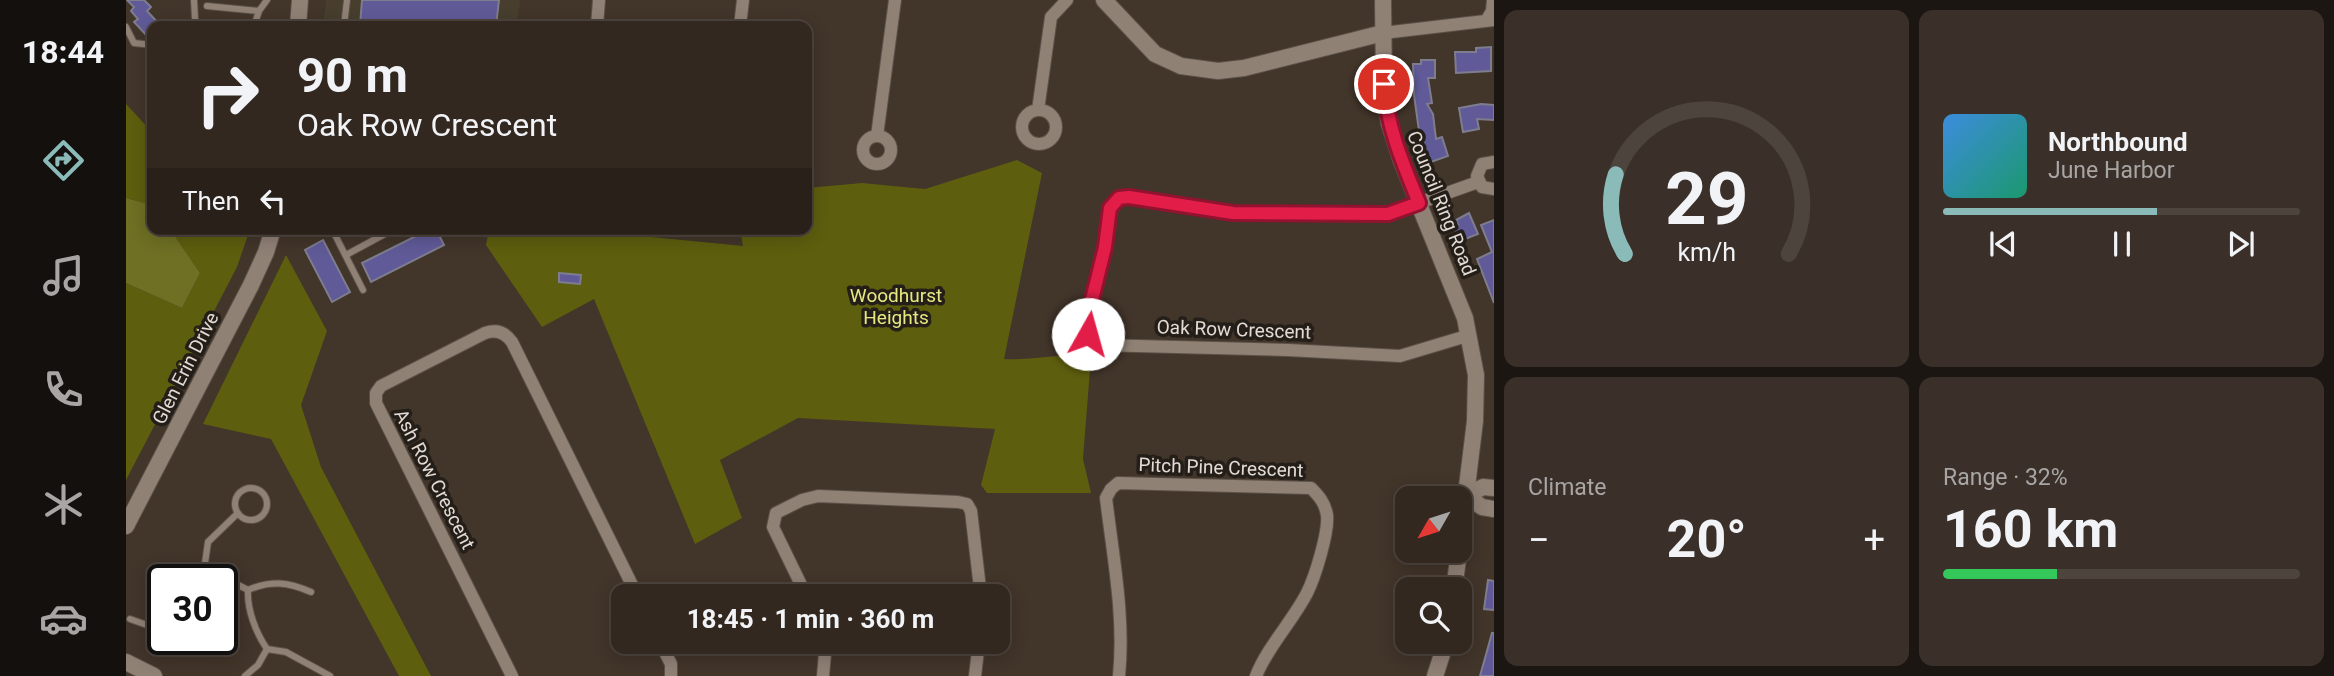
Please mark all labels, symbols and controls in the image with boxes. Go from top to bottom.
text: 18:44 [22,33,104,71]
text: 90 m [297,47,408,104]
icon: right [182,49,273,140]
pin [1354,54,1414,114]
icon: arrive [1365,65,1403,103]
text: Oak Row Crescent [297,106,557,144]
text: Northbound [2048,127,2188,157]
street label: Council Ring Road [1402,128,1481,279]
icon: directions [39,136,88,185]
text: 29 [1665,157,1748,243]
text: June Harbor [2048,157,2175,184]
icon: left [254,182,292,220]
text: Then [182,186,240,216]
icon: previous [1984,225,2022,263]
icon: pause [2103,225,2141,263]
icon: next [2222,225,2260,263]
text: km/h [1677,238,1736,267]
icon: music [39,251,88,300]
park label: Woodhurst Heights [850,284,942,329]
position arrow [1051,297,1125,371]
street label: Glen Erin Drive [147,308,224,428]
street label: Oak Row Crescent [1156,315,1312,344]
icon: phone [39,365,88,414]
street label: Ash Row Crescent [389,405,480,553]
street label: Pitch Pine Crescent [1138,453,1304,482]
text: Range · 32% [1943,464,2068,491]
text: Climate [1528,474,1607,501]
icon: climate [39,480,88,529]
north arrow [1395,486,1472,564]
map controls [1395,486,1472,654]
text: 160 km [1943,499,2118,560]
text: 20° [1667,509,1747,570]
text: − [1528,518,1550,562]
text: + [1863,518,1885,562]
speed limit sign: 30 [147,564,238,655]
button: search [1395,577,1472,654]
icon: car [39,594,88,643]
text: 18:45 · 1 min · 360 m [687,604,934,634]

